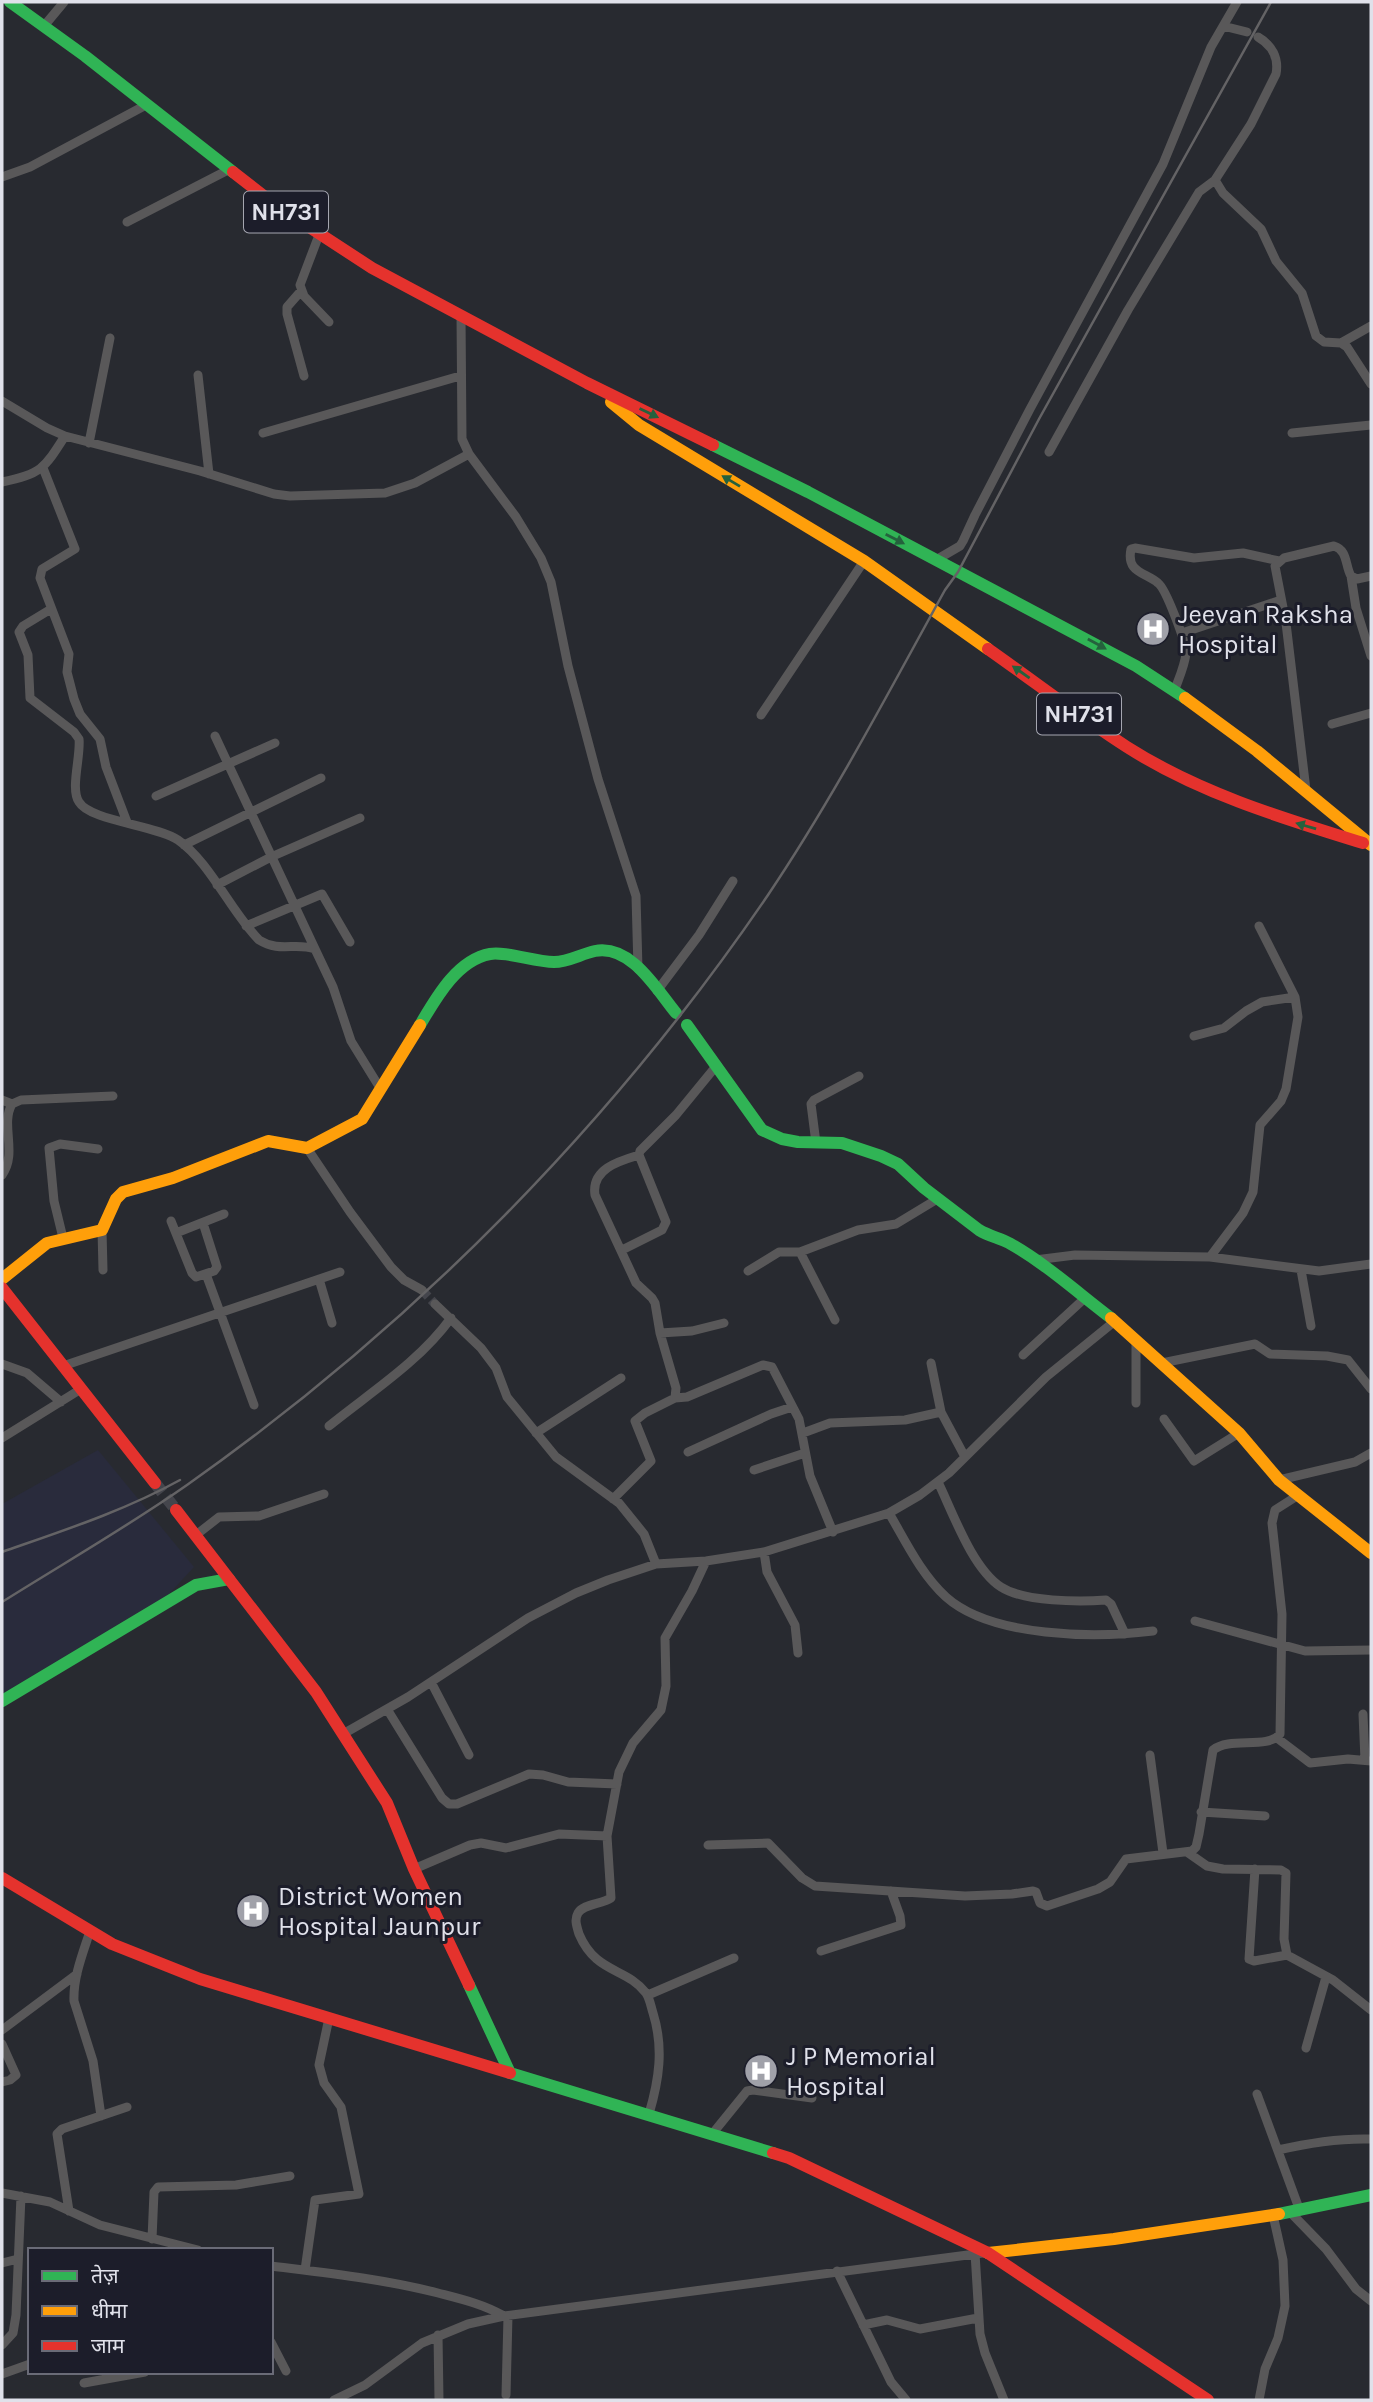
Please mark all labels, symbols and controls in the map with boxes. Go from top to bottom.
road number: NH731 [244,192,328,232]
one-way arrow [639,408,659,419]
one-way arrow [721,474,740,487]
one-way arrow [885,533,905,544]
place label: Jeevan Raksha Hospital [1178,599,1353,660]
hospital icon: Jeevan Raksha Hospital [1134,610,1172,648]
one-way arrow [1087,638,1106,650]
one-way arrow [1012,665,1030,679]
road number: NH731 [1037,694,1121,734]
one-way arrow [1295,820,1316,830]
place label: District Women Hospital Jaunpur [278,1881,481,1942]
hospital icon: District Women Hospital Jaunpur [234,1892,272,1930]
place label: J P Memorial Hospital [786,2041,936,2102]
hospital icon: J P Memorial Hospital [742,2052,780,2090]
legend [28,2248,273,2374]
text: तेज़ [91,2264,119,2288]
text: धीमा [91,2299,128,2323]
text: जाम [91,2334,125,2358]

